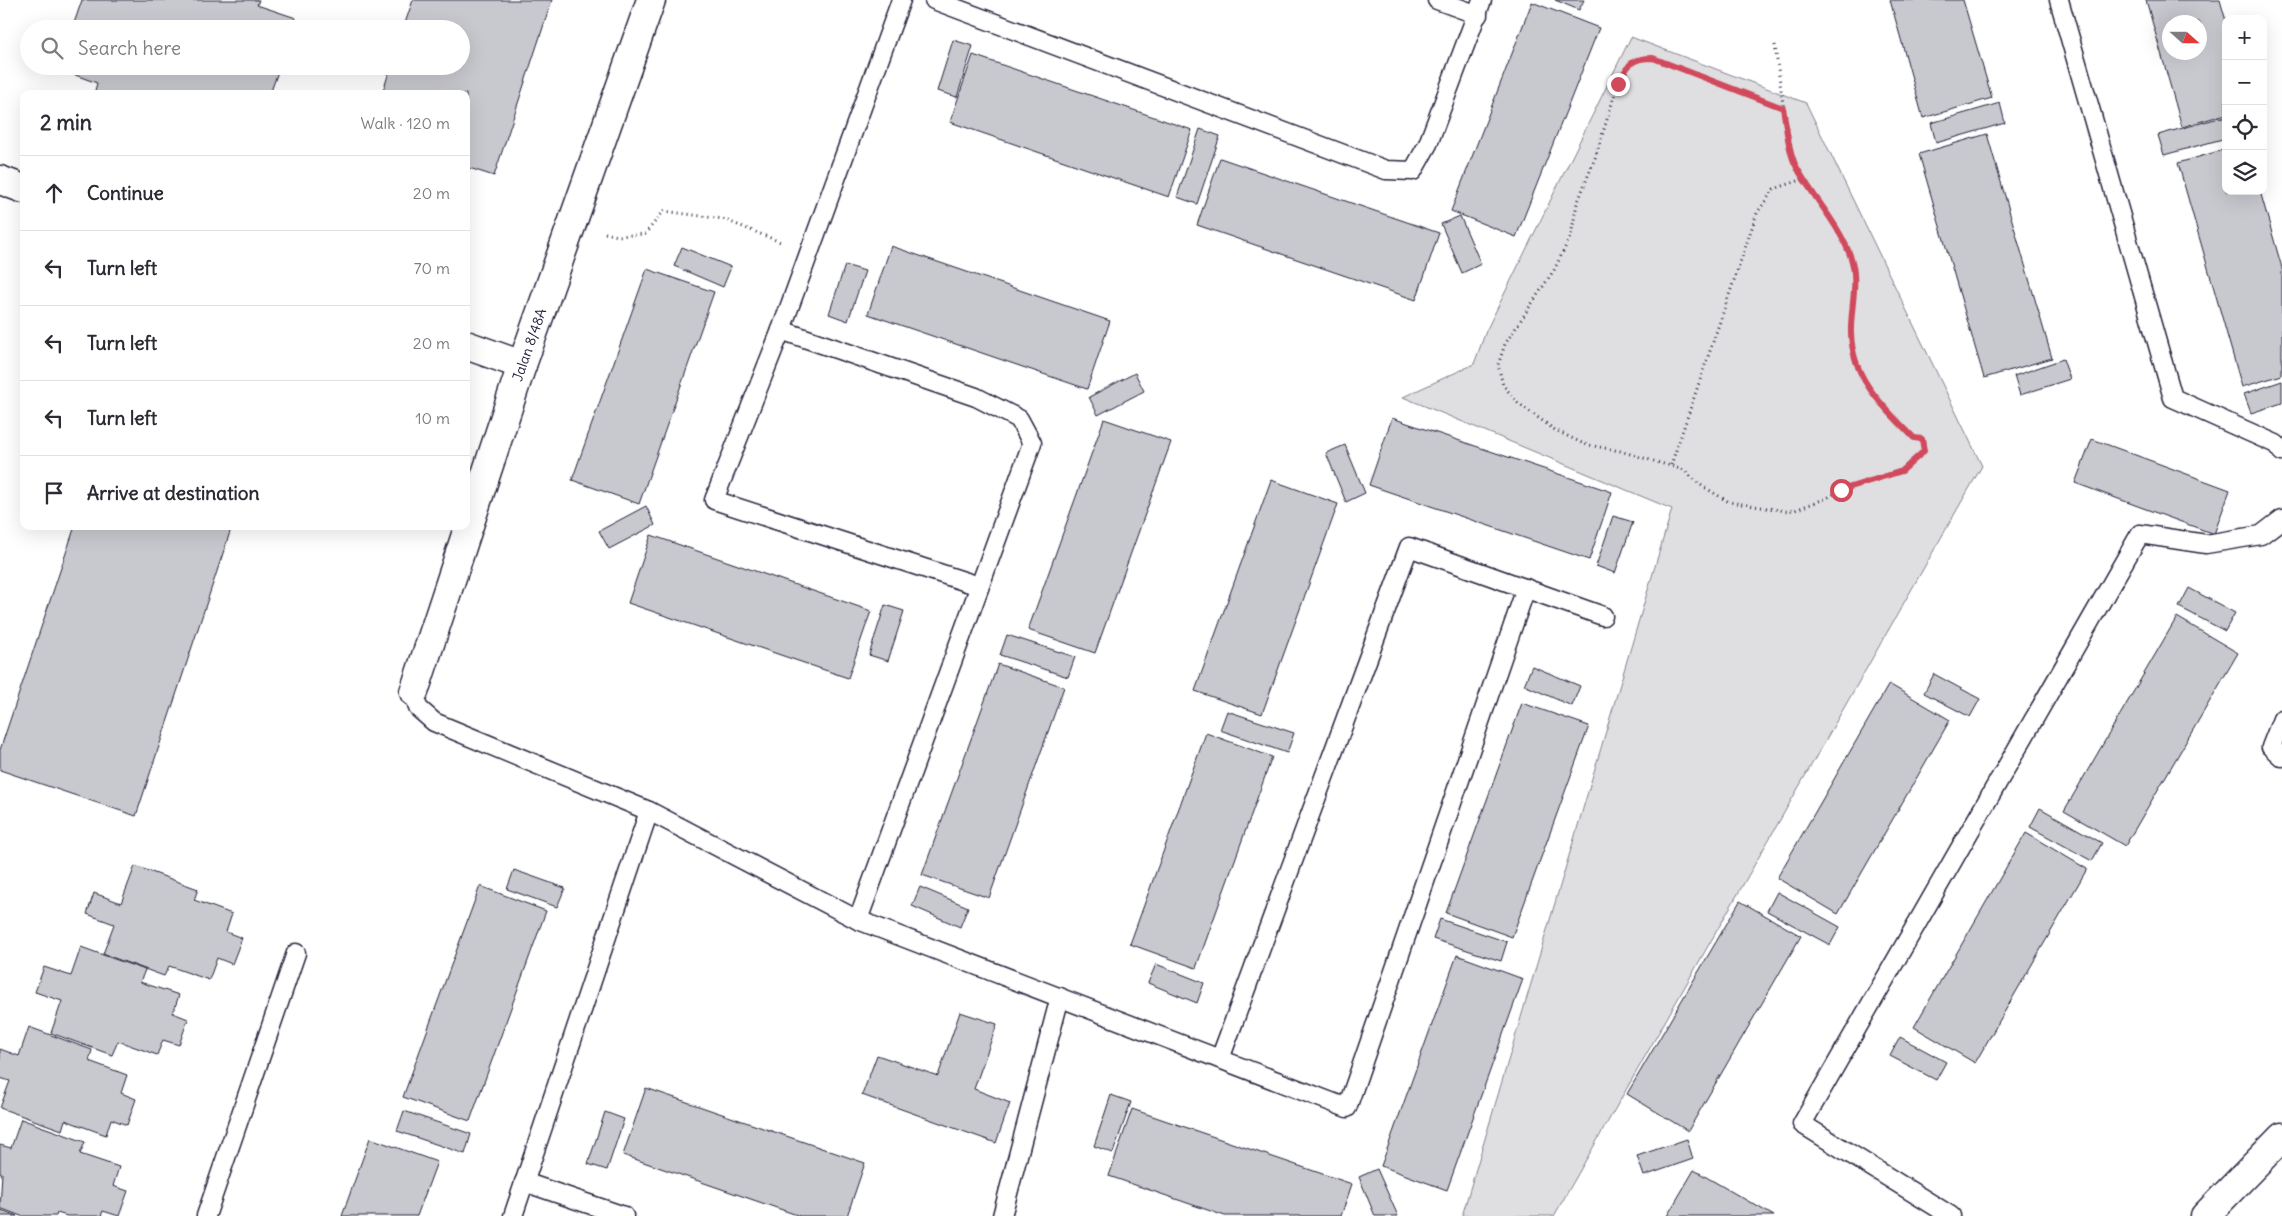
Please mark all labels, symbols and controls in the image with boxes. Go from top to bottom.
north arrow [2162,15,2207,60]
map controls [2222,15,2267,195]
button: + [2222,15,2267,60]
search box [20,20,470,75]
icon: search [38,34,66,62]
text: Search here [78,36,181,60]
button: − [2222,60,2267,105]
route end [1607,73,1630,96]
button: locate [2222,105,2267,150]
text: 2 min [40,109,92,136]
text: Walk · 120 m [360,113,450,133]
button: layers [2222,150,2267,195]
icon: ahead [40,179,68,207]
text: Continue [87,181,164,205]
text: 20 m [413,183,450,203]
icon: left [40,254,68,282]
text: Turn left [87,256,157,280]
text: 70 m [414,258,450,278]
street label: Jalan 8/48A [508,306,550,383]
icon: left [40,329,68,357]
text: Turn left [87,331,157,355]
text: 20 m [413,333,450,353]
icon: left [40,404,68,432]
text: Turn left [87,406,157,430]
text: 10 m [415,408,450,428]
icon: arrive [40,479,68,507]
route start [1830,479,1853,502]
text: Arrive at destination [87,481,260,505]

